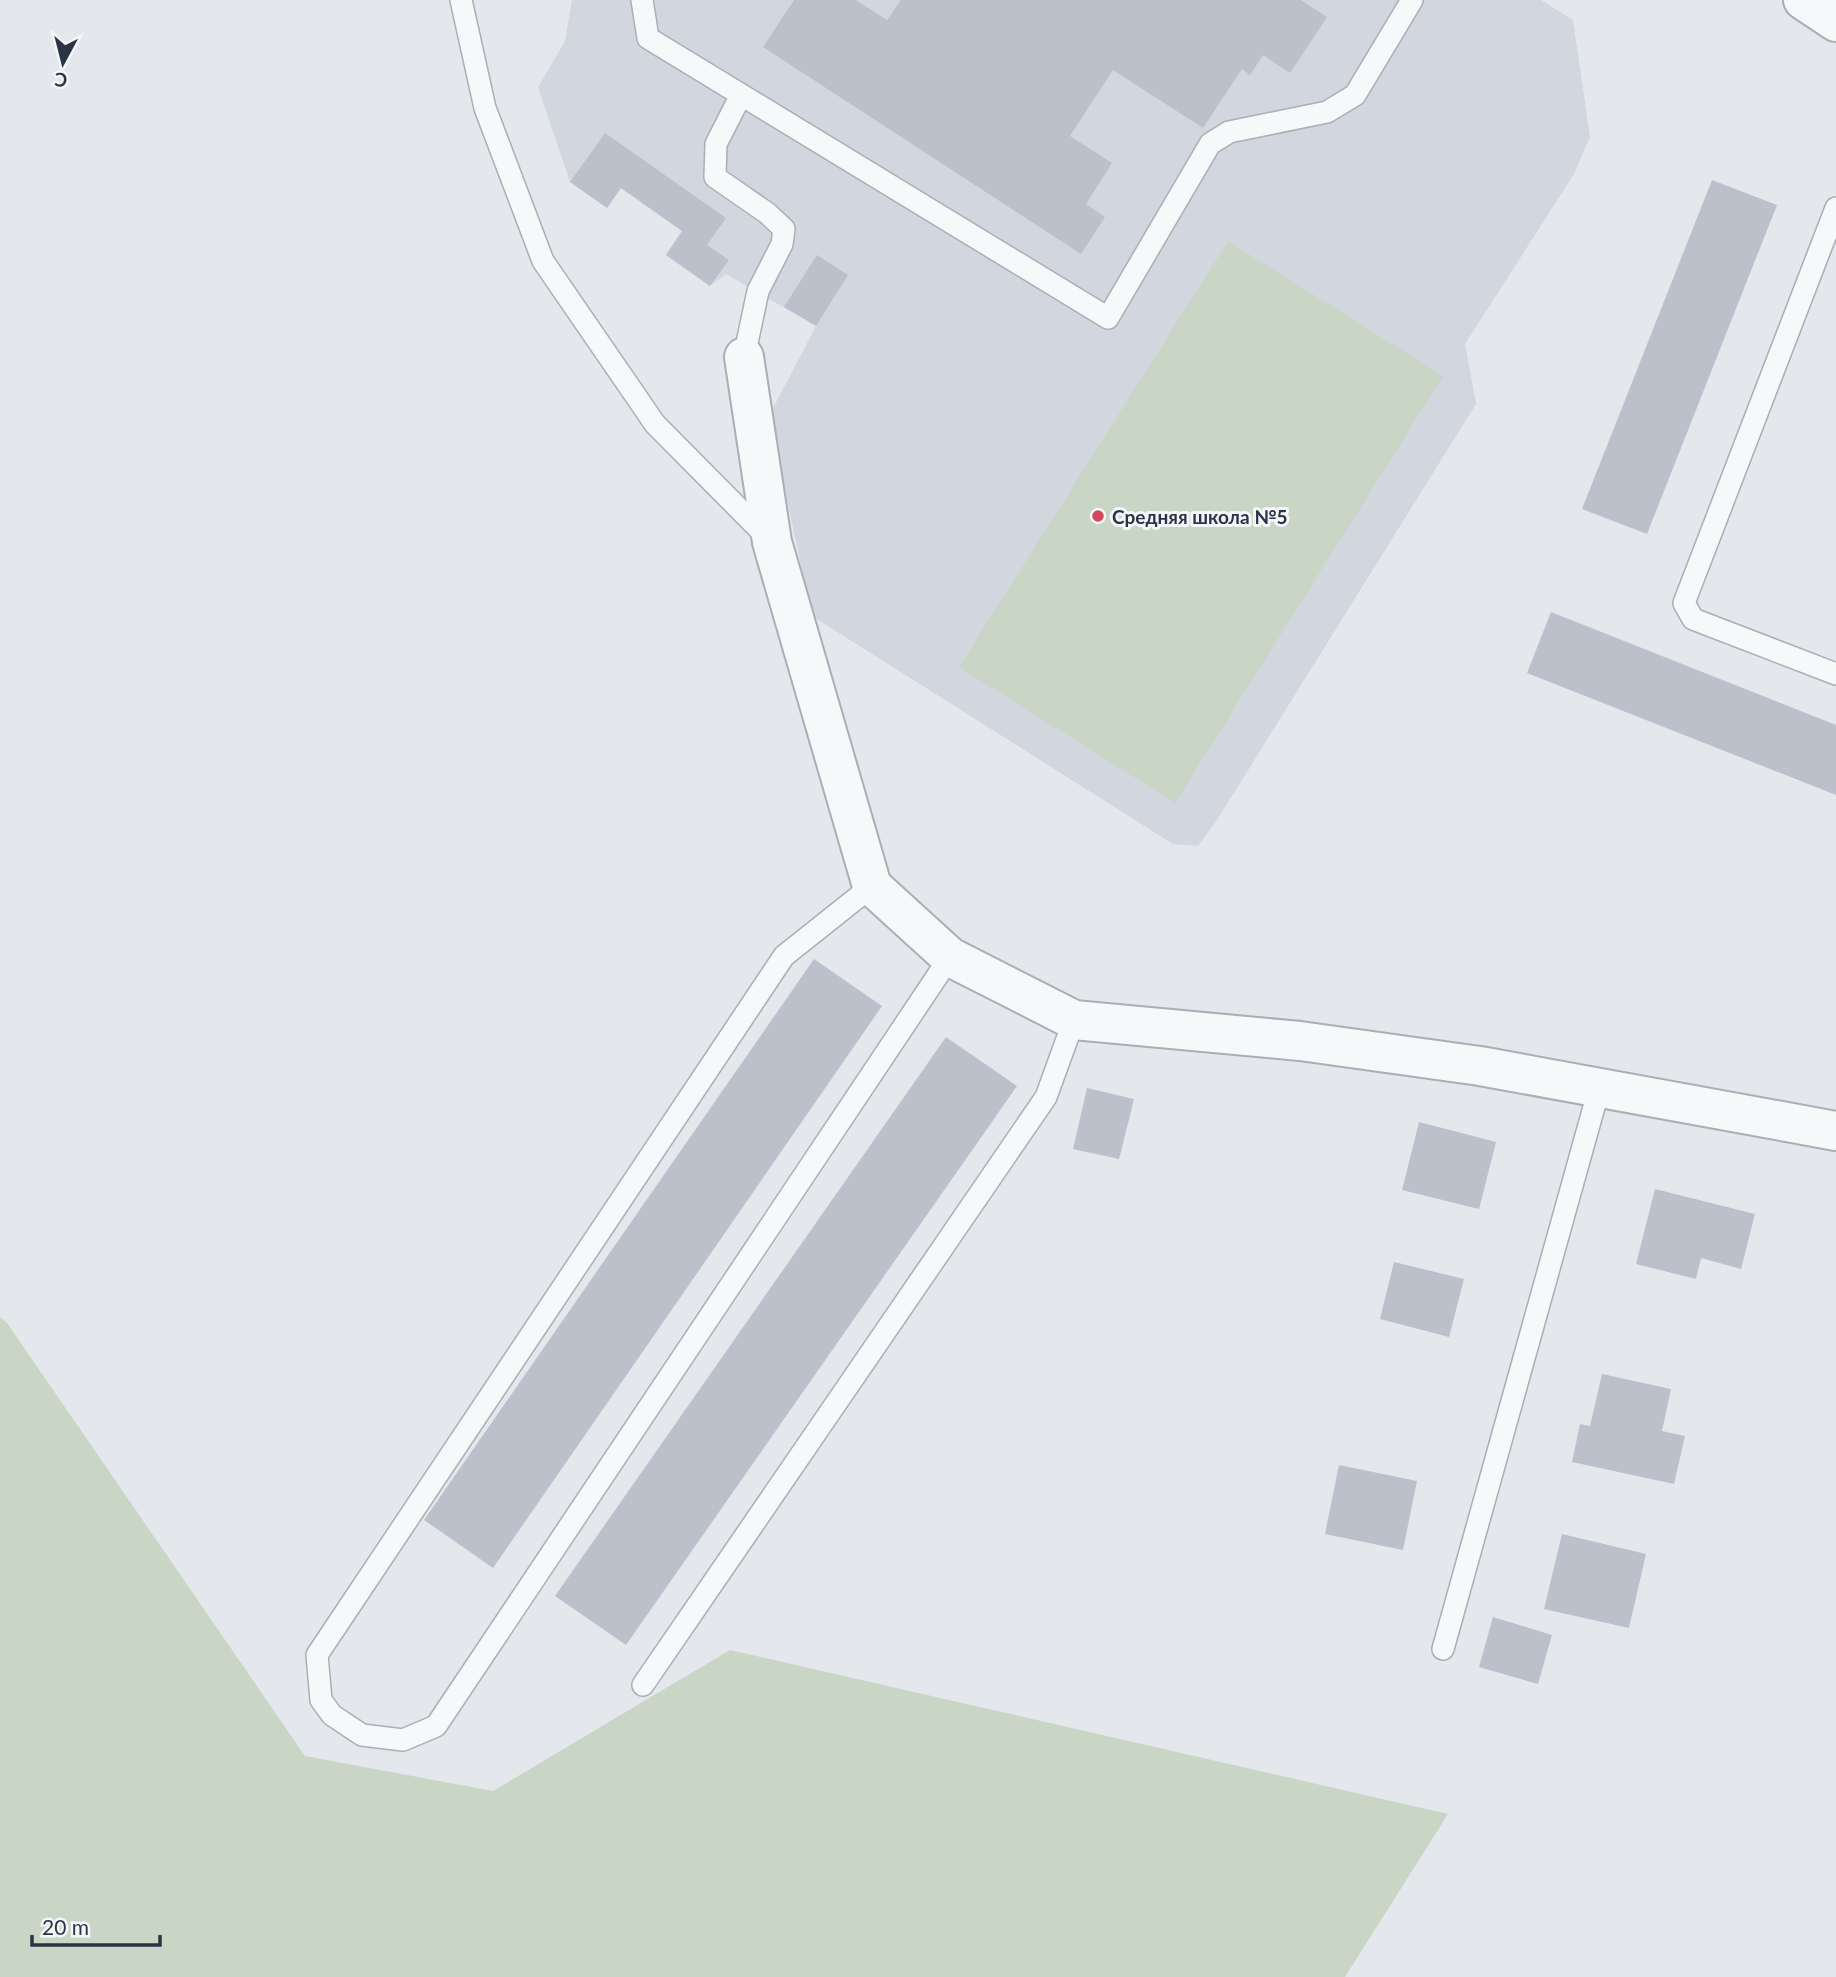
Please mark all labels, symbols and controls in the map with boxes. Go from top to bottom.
north arrow [28,28,98,98]
text: С [53,68,69,93]
place label: Средняя школа №5 [1112,505,1288,528]
marker: Средняя школа №5 [1090,508,1106,524]
scale bar [32,1904,159,1948]
text: 20 m [42,1914,89,1939]

